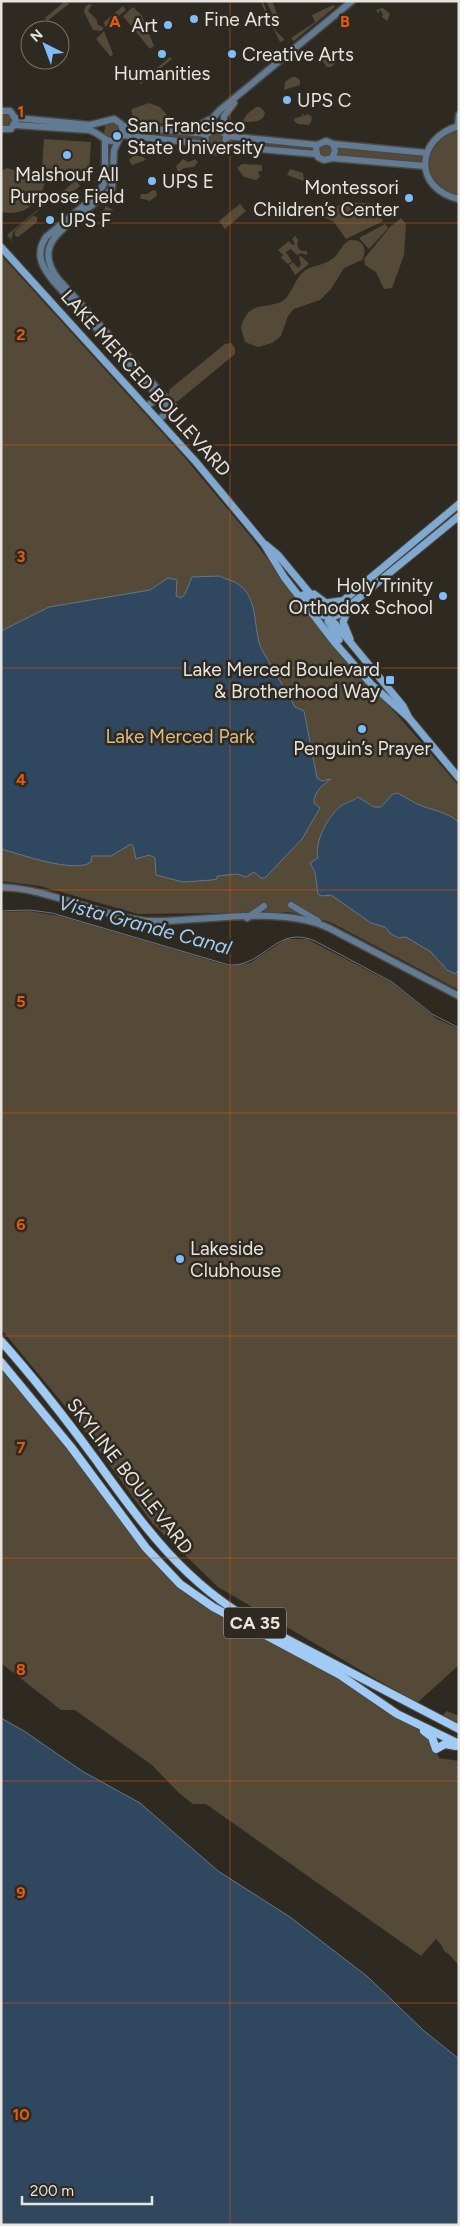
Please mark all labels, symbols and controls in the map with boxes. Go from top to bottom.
place label: Fine Arts [204,8,280,31]
text: A [109,12,121,31]
text: B [340,12,350,31]
marker: Fine Arts [188,13,200,25]
place label: Art [132,14,158,37]
marker: Art [162,19,174,31]
north arrow [20,20,70,70]
text: N [27,26,46,46]
place label: Creative Arts [242,43,354,66]
marker: Humanities [156,48,168,60]
marker: Creative Arts [226,48,238,60]
place label: Humanities [114,62,210,85]
place label: UPS C [297,89,352,112]
marker: UPS C [281,94,293,106]
text: 1 [18,102,24,121]
place label: San Francisco State University [127,114,263,159]
marker: San Francisco State University [111,130,123,142]
marker: Malshouf All Purpose Field [61,149,73,161]
place label: Malshouf All Purpose Field [10,163,124,208]
place label: UPS E [162,170,214,193]
marker: UPS E [146,175,158,187]
place label: Montessori Children’s Center [253,176,400,221]
marker: Montessori Children’s Center [403,192,415,204]
place label: UPS F [60,209,111,232]
marker: UPS F [44,214,56,226]
street label: LAKE MERCED BOULEVARD [56,285,236,481]
text: 2 [16,325,26,344]
text: 3 [17,547,26,566]
place label: Holy Trinity Orthodox School [288,574,433,619]
marker: Holy Trinity Orthodox School [437,590,449,602]
place label: Lake Merced Boulevard & Brotherhood Way [183,658,380,703]
marker: Lake Merced Boulevard & Brotherhood Way [384,674,396,686]
marker: Penguin’s Prayer [356,723,368,735]
park label: Lake Merced Park [105,725,255,748]
place label: Penguin’s Prayer [293,737,431,760]
text: 4 [16,770,26,789]
water label: Vista Grande Canal [56,890,235,960]
text: 5 [16,992,26,1011]
text: 6 [16,1215,26,1234]
place label: Lakeside Clubhouse [190,1237,281,1282]
marker: Lakeside Clubhouse [174,1253,186,1265]
street label: SKYLINE BOULEVARD [62,1393,198,1559]
text: 7 [17,1438,26,1457]
road number: CA 35 [224,1608,286,1639]
text: 8 [16,1660,26,1679]
text: 9 [16,1883,26,1902]
text: 10 [12,2105,30,2124]
scale bar [22,2174,152,2206]
text: 200 m [30,2182,74,2200]

